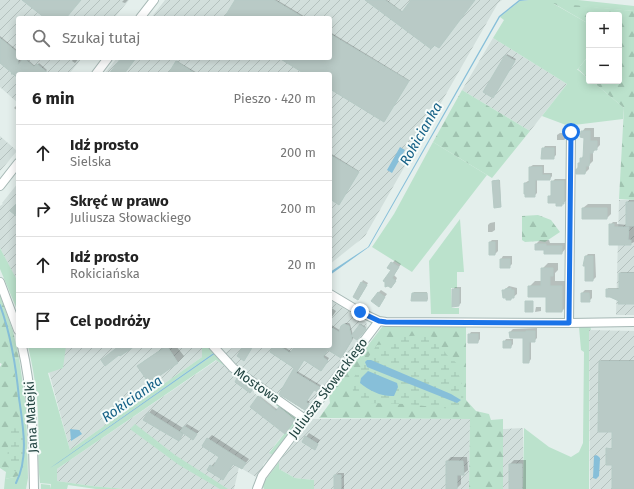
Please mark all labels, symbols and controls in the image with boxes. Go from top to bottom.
map controls [586,12,622,84]
button: + [586,12,622,48]
search box [16,16,332,60]
icon: search [30,27,52,49]
text: Szukaj tutaj [62,29,140,47]
button: − [586,48,622,84]
text: 6 min [32,88,75,109]
text: Pieszo · 420 m [234,91,316,106]
water label: Rokicianka [396,99,446,169]
route start [562,123,580,141]
text: Idź prosto [70,136,139,154]
icon: ahead [32,142,54,164]
text: 200 m [280,145,316,160]
text: Sielska [70,154,111,169]
text: Skręć w prawo [70,192,169,210]
icon: right [32,198,54,220]
text: 200 m [280,201,316,216]
text: Juliusza Słowackiego [70,210,191,225]
text: Idź prosto [70,248,139,266]
icon: ahead [32,254,54,276]
text: 20 m [288,257,316,272]
text: Rokiciańska [70,266,140,281]
route end [351,303,369,321]
icon: arrive [32,310,54,332]
text: Cel podróży [70,312,150,330]
street label: Juliusza Słowackiego [286,335,370,441]
street label: Mostowa [231,364,283,406]
water label: Rokicianka [98,372,166,426]
street label: Jana Matejki [22,381,40,453]

